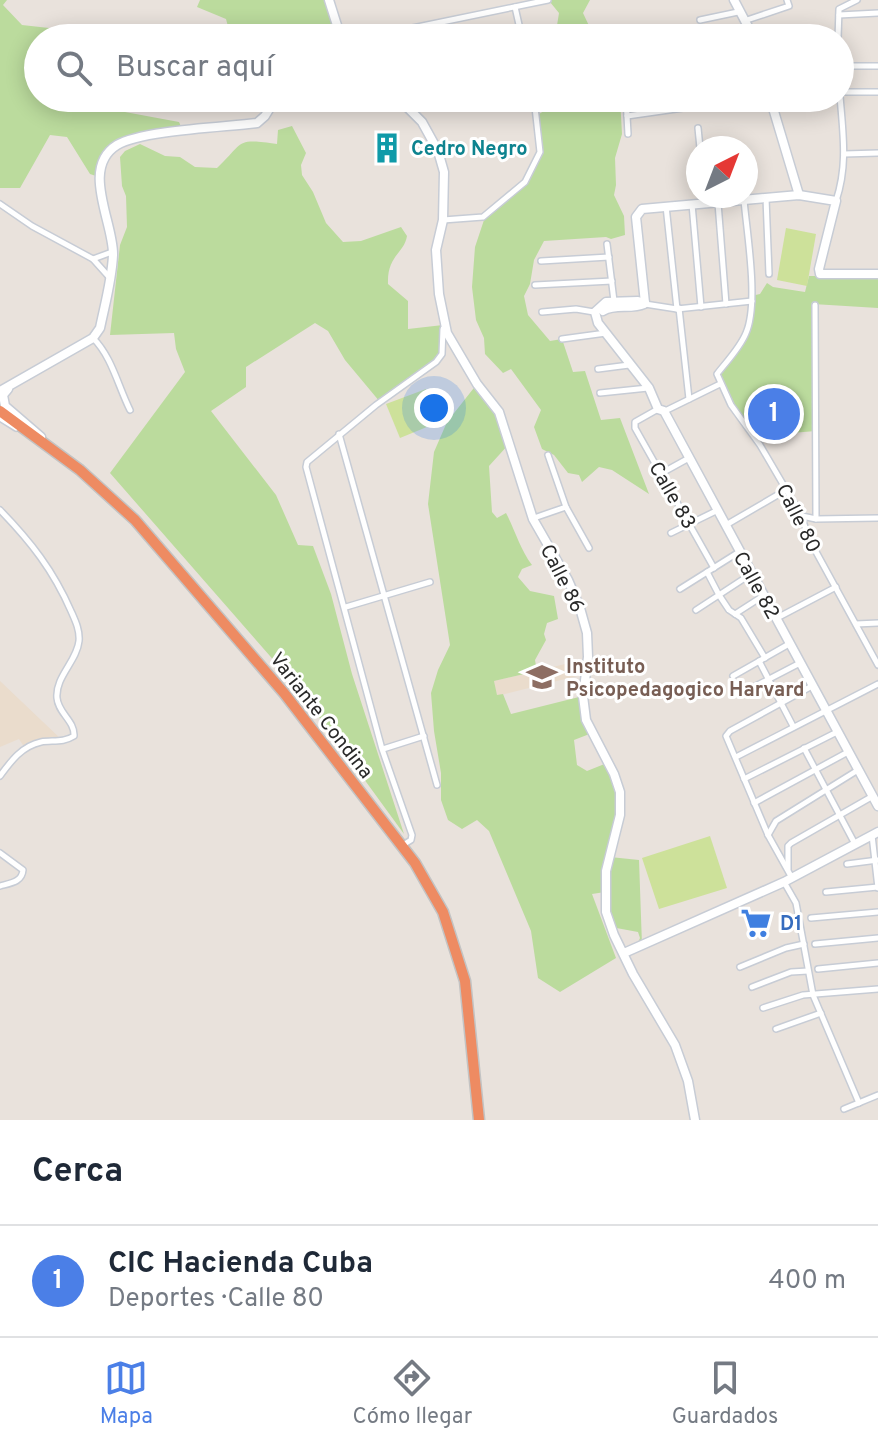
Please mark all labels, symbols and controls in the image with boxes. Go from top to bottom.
search box [24,24,854,112]
icon: search [52,46,96,90]
text: Buscar aquí [116,50,274,87]
building icon: Cedro Negro [370,131,404,165]
north arrow [686,136,758,208]
place label: Cedro Negro [411,137,527,163]
pin: 1 [748,384,800,444]
your location [414,388,454,428]
street label: Calle 83 [642,458,701,534]
street label: Calle 80 [769,480,826,558]
street label: Calle 86 [533,540,589,618]
street label: Calle 82 [726,548,784,624]
street label: Variante Condina [263,648,378,785]
place label: Instituto Psicopedagogico Harvard [566,655,805,704]
school or university icon: Instituto Psicopedagogico Harvard [525,660,559,694]
supermarket icon: D1 [739,906,773,940]
place label: D1 [780,912,802,938]
text: Cerca [32,1151,123,1194]
text: CIC Hacienda Cuba [108,1246,373,1283]
text: 1 [53,1265,63,1298]
text: 400 m [769,1265,846,1298]
text: Deportes · Calle 80 [108,1283,324,1316]
tab: Mapa [100,1356,153,1431]
tab: Cómo llegar [352,1356,472,1431]
tab: Guardados [672,1356,778,1431]

